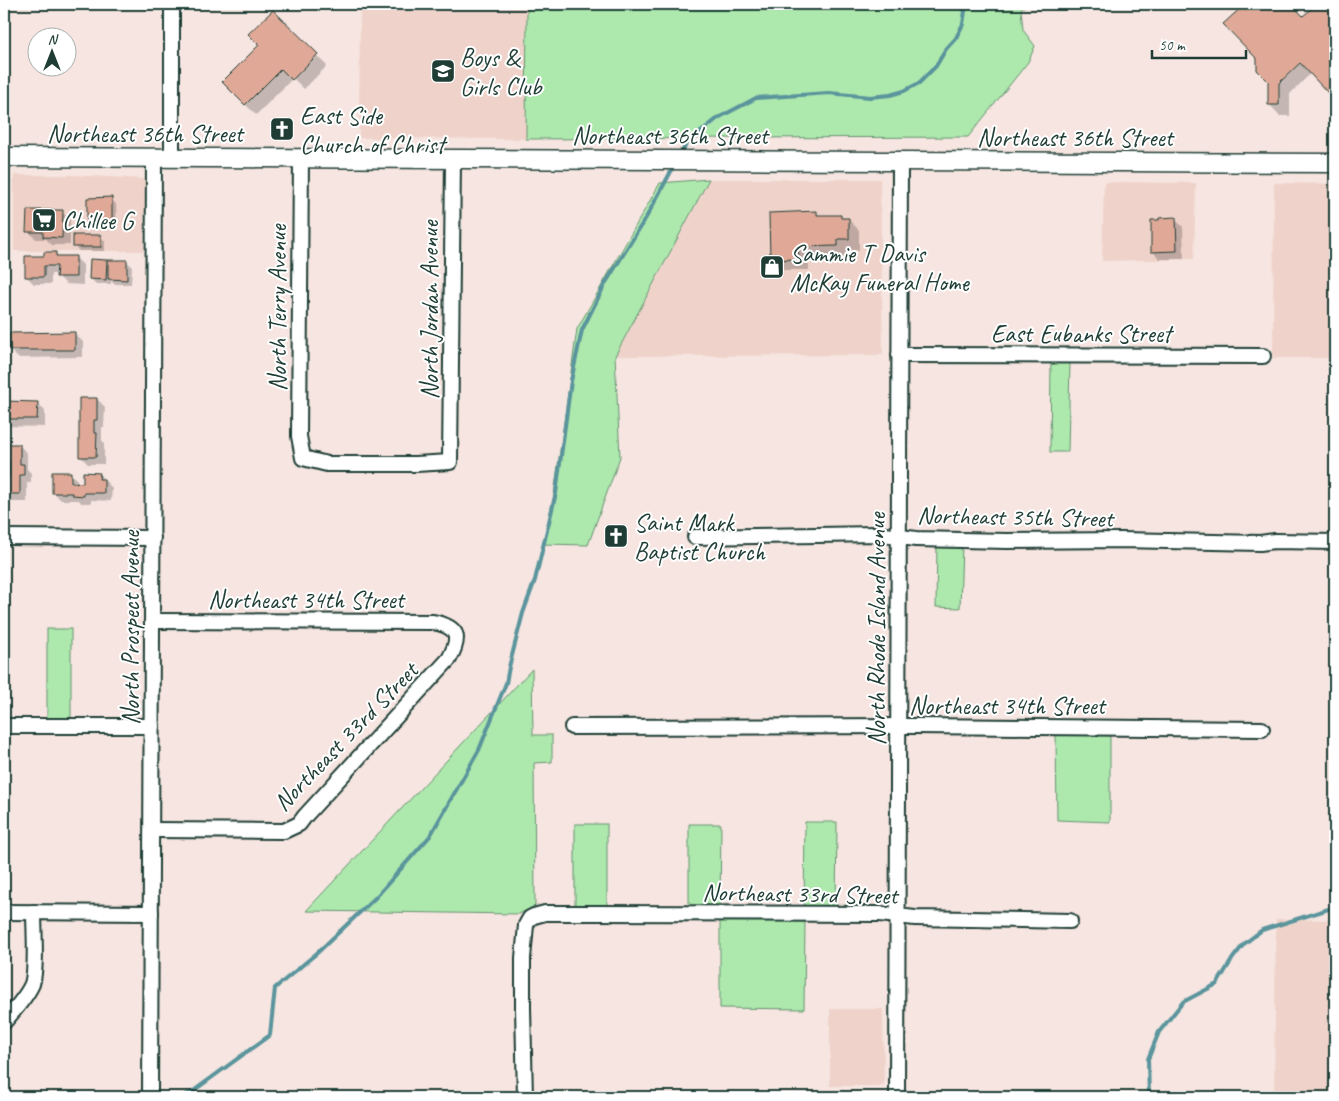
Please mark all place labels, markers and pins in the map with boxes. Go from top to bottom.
place label: Boys & Girls Club [460,42,543,103]
school or university icon: Boys & Girls Club [430,58,456,84]
place label: East Side Church of Christ [300,100,448,161]
church icon: East Side Church of Christ [269,116,295,142]
place label: Chillee G [62,205,136,237]
supermarket icon: Chillee G [31,207,57,233]
place label: Sammie T Davis McKay Funeral Home [790,238,970,299]
shop icon: Sammie T Davis McKay Funeral Home [759,254,785,280]
place label: Saint Mark Baptist Church [634,507,766,568]
church icon: Saint Mark Baptist Church [603,523,629,549]

